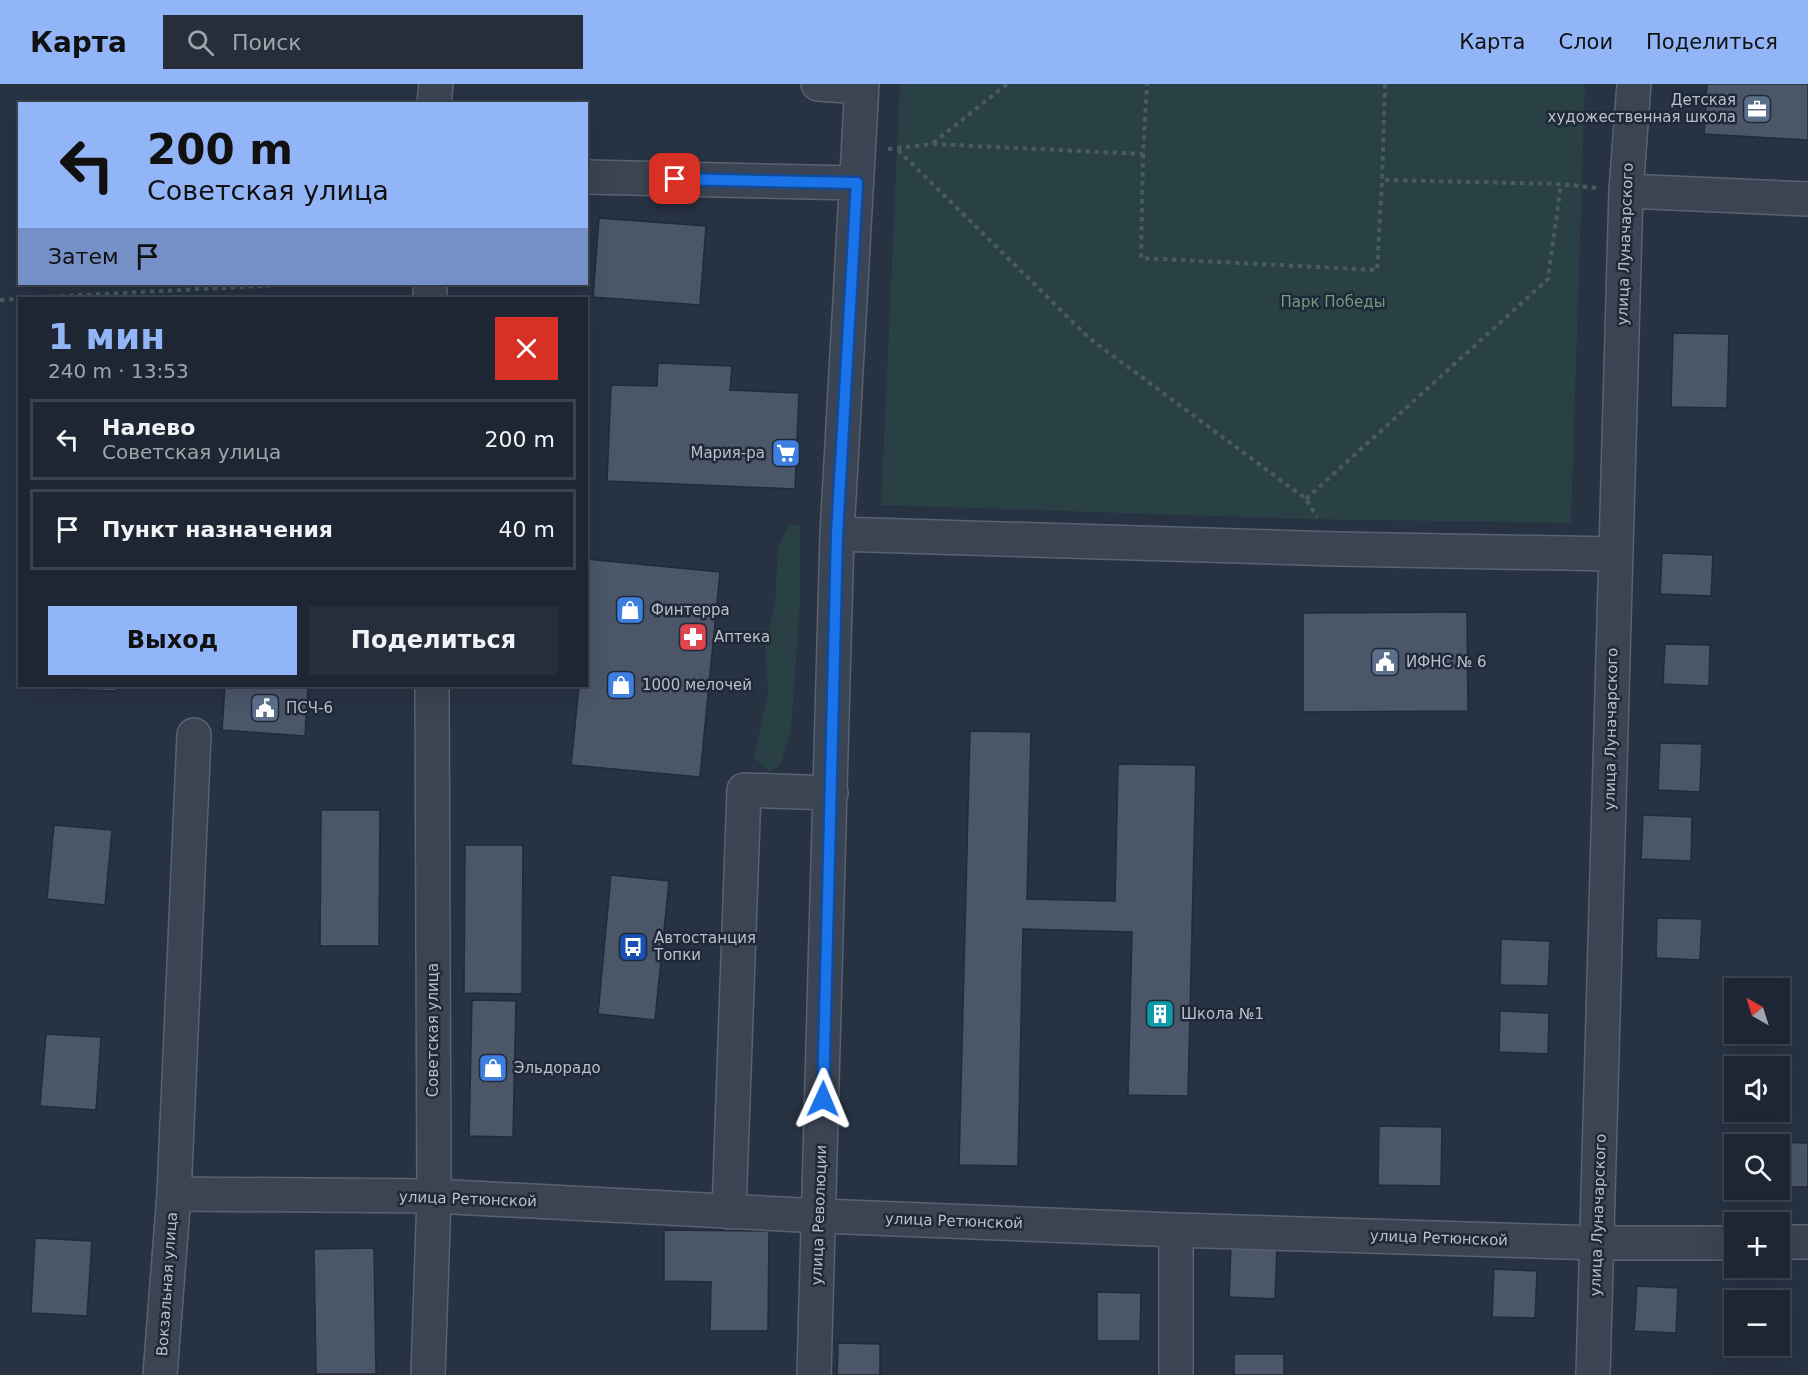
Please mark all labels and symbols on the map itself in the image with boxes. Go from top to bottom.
place label: Детская художественная школа [1548,91,1736,126]
office icon: Детская художественная школа [1741,93,1773,125]
pin [649,153,700,204]
street label: улица Луначарского [1613,162,1637,326]
park label: Парк Победы [1281,293,1385,311]
supermarket icon: Мария-ра [770,437,802,469]
place label: Мария-ра [690,444,765,462]
shop icon: Финтерра [614,594,646,626]
place label: Финтерра [651,601,730,619]
pharmacy icon: Аптека [677,621,709,653]
place label: Аптека [714,628,770,646]
public building icon: ИФНС № 6 [1369,646,1401,678]
street label: улица Луначарского [1601,648,1621,810]
place label: ИФНС № 6 [1406,653,1487,671]
shop icon: 1000 мелочей [605,669,637,701]
place label: 1000 мелочей [642,676,752,694]
public building icon: ПСЧ-6 [249,692,281,724]
place label: ПСЧ-6 [286,699,333,717]
place label: Автостанция Топки [653,929,756,964]
bus stop icon: Автостанция Топки [617,931,649,963]
street label: Советская улица [424,963,442,1097]
north arrow [1724,978,1790,1044]
building icon: Школа №1 [1144,998,1176,1030]
place label: Школа №1 [1181,1005,1264,1023]
shop icon: Эльдорадо [477,1052,509,1084]
place label: Эльдорадо [514,1059,601,1077]
position arrow [791,1067,855,1131]
street label: улица Луначарского [1586,1133,1610,1297]
street label: улица Революции [808,1144,830,1286]
street label: улица Ретюнской [399,1188,537,1210]
street label: улица Ретюнской [885,1210,1023,1232]
street label: Вокзальная улица [153,1211,181,1357]
street label: улица Ретюнской [1370,1227,1508,1249]

